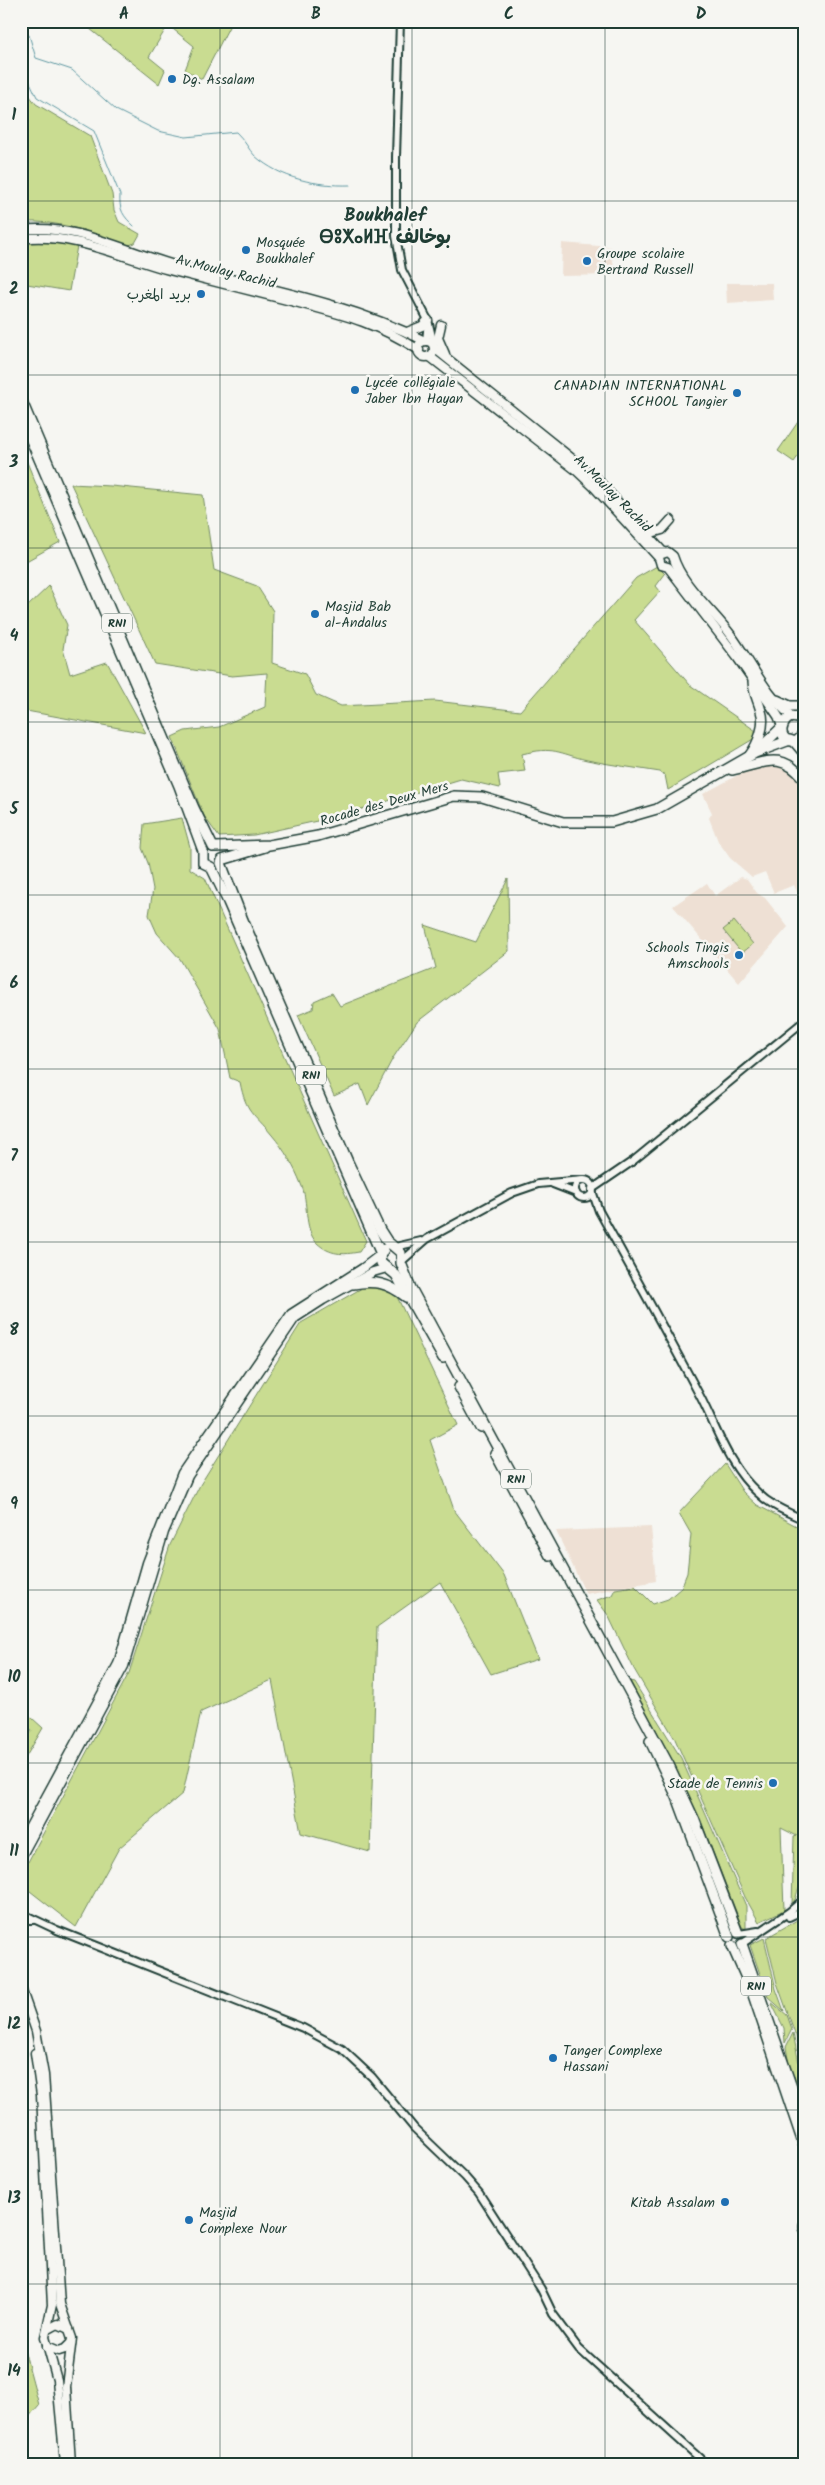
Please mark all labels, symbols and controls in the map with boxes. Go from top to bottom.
text: A [119,2,129,27]
text: B [311,2,321,27]
text: C [504,2,514,27]
text: D [696,2,707,27]
place label: Dg. Assalam [182,69,255,91]
marker: Dg. Assalam [166,73,178,85]
text: 1 [12,103,17,128]
district label: Boukhalef ⴱⵓⵅⴰⵍⴼ بوخالف [319,201,451,253]
place label: Mosquée Boukhalef [256,232,315,270]
place label: Groupe scolaire Bertrand Russell [597,243,694,281]
marker: Mosquée Boukhalef [240,244,252,256]
street label: Av.Moulay Rachid [173,249,279,295]
marker: Groupe scolaire Bertrand Russell [581,255,593,267]
text: 2 [9,277,19,302]
place label: بريد المغرب [127,284,191,306]
marker: بريد المغرب [195,288,207,300]
place label: Lycée collégiale Jaber Ibn Hayan [365,372,463,410]
place label: CANADIAN INTERNATIONAL SCHOOL Tangier [553,375,728,413]
marker: Lycée collégiale Jaber Ibn Hayan [349,384,361,396]
marker: CANADIAN INTERNATIONAL SCHOOL Tangier [731,387,743,399]
text: 3 [9,450,19,475]
street label: Av.Moulay Rachid [568,450,657,539]
place label: Masjid Bab al-Andalus [325,596,392,634]
marker: Masjid Bab al-Andalus [309,608,321,620]
road number: RN1 [102,614,132,632]
text: 4 [10,624,19,649]
street label: Rocade des Deux Mers [317,775,451,833]
text: 5 [9,797,20,822]
place label: Schools Tingis Amschools [646,937,729,975]
marker: Schools Tingis Amschools [733,949,745,961]
text: 6 [10,971,19,996]
road number: RN1 [296,1066,326,1084]
text: 7 [10,1144,18,1169]
text: 8 [9,1318,19,1343]
road number: RN1 [501,1470,531,1488]
text: 9 [10,1492,18,1517]
text: 10 [7,1665,21,1690]
place label: Stade de Tennis [668,1773,763,1795]
marker: Stade de Tennis [767,1777,779,1789]
text: 11 [9,1839,19,1864]
road number: RN1 [741,1976,771,1995]
text: 12 [7,2012,21,2037]
place label: Tanger Complexe Hassani [563,2040,663,2078]
marker: Tanger Complexe Hassani [547,2052,559,2064]
text: 13 [7,2186,21,2211]
place label: Kitab Assalam [630,2192,715,2214]
marker: Kitab Assalam [719,2196,731,2208]
place label: Masjid Complexe Nour [199,2202,288,2240]
marker: Masjid Complexe Nour [183,2214,195,2226]
text: 14 [7,2359,21,2384]

